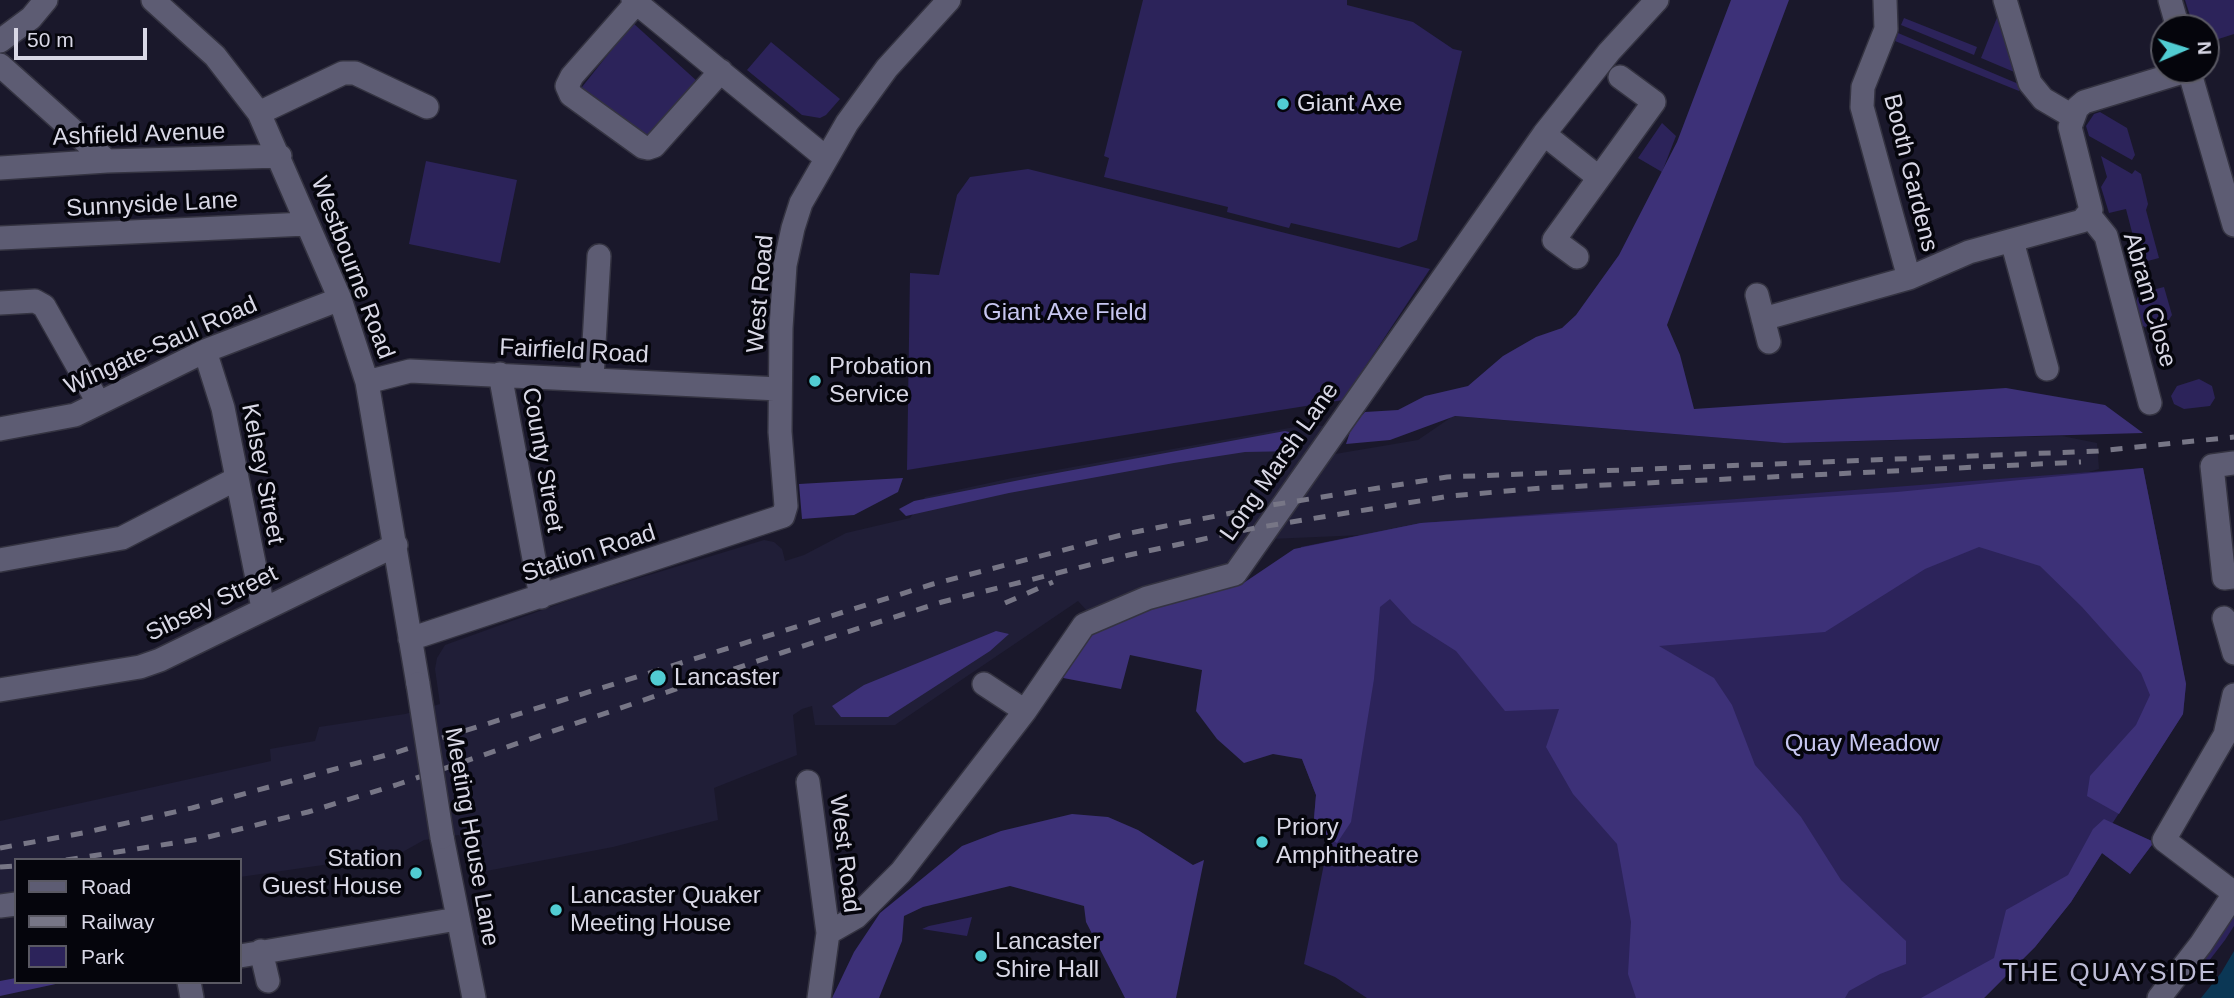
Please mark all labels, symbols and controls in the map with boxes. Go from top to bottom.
scale bar [18,14,150,58]
north arrow [2150,14,2220,84]
text: 50 m [27,28,74,51]
text: N [2194,41,2215,55]
place label: Giant Axe [1297,90,1402,118]
street label: Booth Gardens [1877,91,1943,255]
marker: Giant Axe [1275,96,1291,112]
street label: Ashfield Avenue [52,118,226,152]
street label: Westbourne Road [304,173,400,363]
street label: Sunnyside Lane [65,186,239,224]
street label: Abram Close [2116,229,2182,371]
street label: West Road [742,234,780,354]
street label: Wingate-Saul Road [60,291,262,401]
park label: Giant Axe Field [983,299,1147,327]
street label: Fairfield Road [499,334,649,370]
place label: Probation Service [829,353,932,409]
marker: Probation Service [807,373,823,389]
street label: Long Marsh Lane [1215,377,1345,547]
street label: County Street [515,385,569,535]
street label: Kelsey Street [234,401,290,547]
street label: Station Road [519,519,659,589]
street label: Sibsey Street [142,560,282,648]
place label: Lancaster [674,664,779,692]
marker: Lancaster [648,668,668,688]
street label: Meeting House Lane [438,725,504,949]
park label: Quay Meadow [1785,730,1939,758]
street label: West Road [823,794,865,914]
place label: Priory Amphitheatre [1276,814,1419,870]
marker: Priory Amphitheatre [1254,834,1270,850]
place label: Station Guest House [262,845,402,901]
legend [14,858,242,984]
marker: Station Guest House [408,865,424,881]
text: Road [81,875,131,898]
place label: Lancaster Quaker Meeting House [570,882,761,938]
marker: Lancaster Quaker Meeting House [548,902,564,918]
text: Railway [81,910,155,933]
place label: Lancaster Shire Hall [995,928,1100,984]
text: Park [81,945,124,968]
marker: Lancaster Shire Hall [973,948,989,964]
district label: THE QUAYSIDE [2004,958,2216,990]

